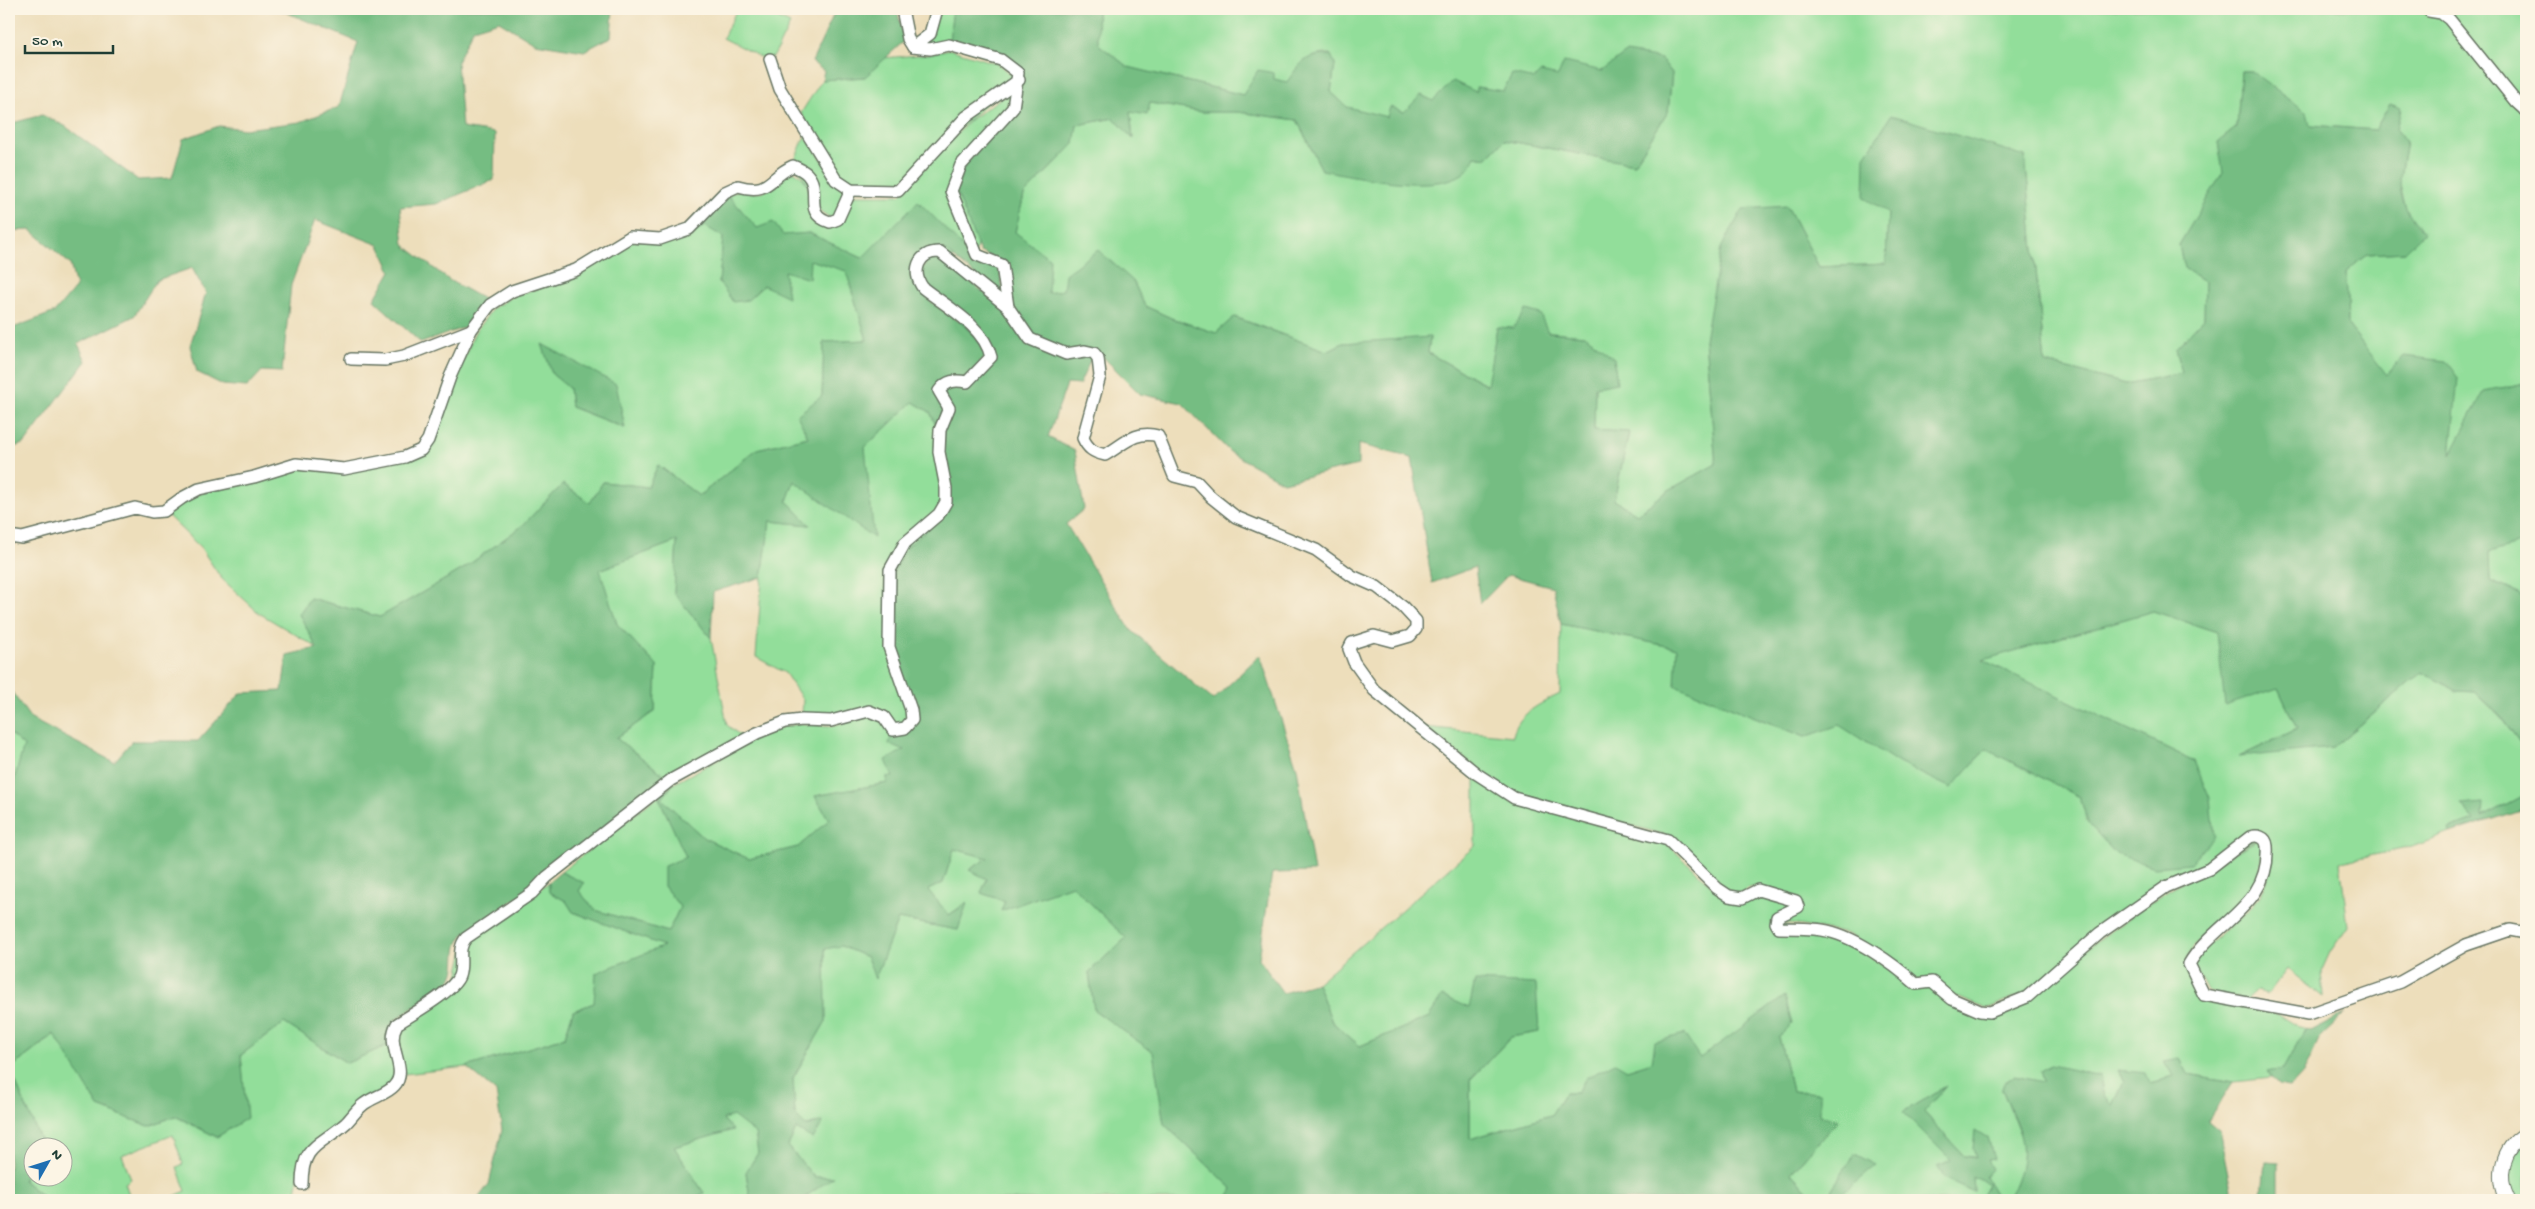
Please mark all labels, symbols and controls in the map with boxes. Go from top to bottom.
scale bar [25,22,112,54]
text: 50 m [32,33,63,51]
north arrow [22,1136,72,1186]
text: N [47,1146,66,1164]

